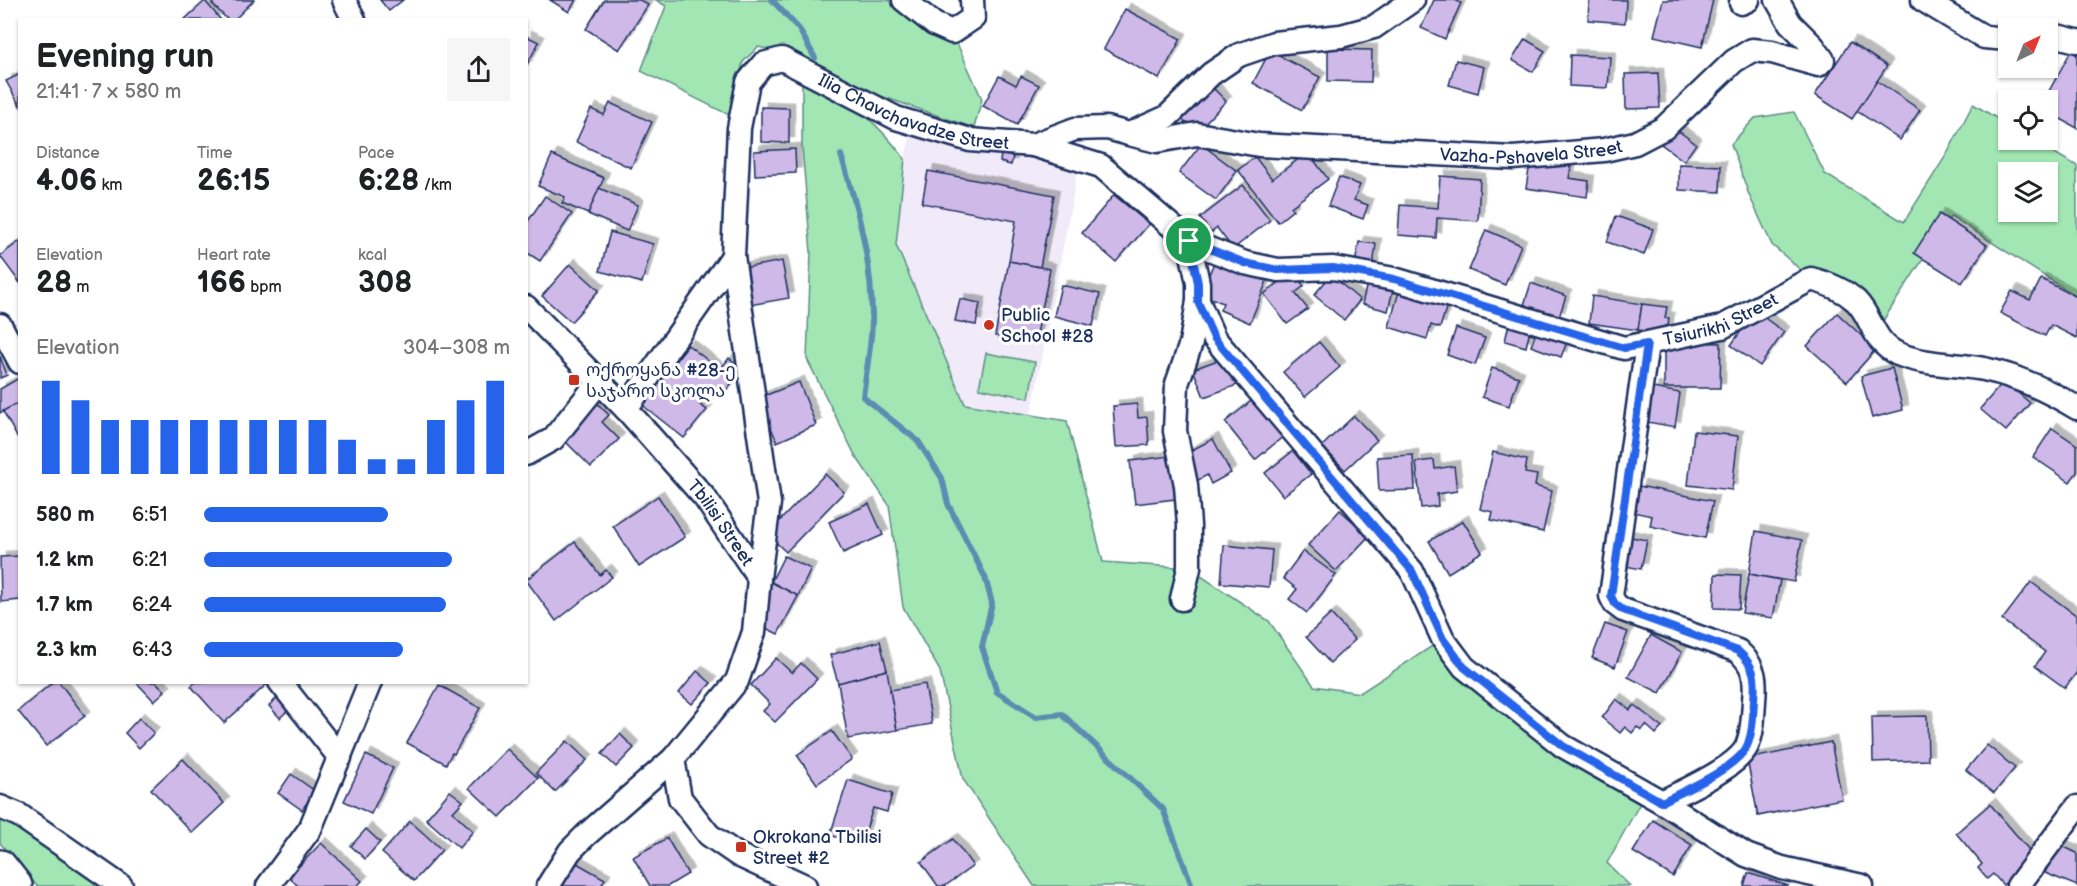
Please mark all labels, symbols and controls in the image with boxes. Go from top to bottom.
north arrow [1998,18,2058,78]
map controls [1998,18,2058,222]
text: Evening run [36,37,214,77]
button: share [447,38,510,101]
street label: Ilia Chavchavadze Street [815,70,1010,154]
text: 21:41 · 7 × 580 m [36,80,181,104]
button: locate [1998,90,2058,150]
street label: Vazha-Pshavela Street [1439,136,1625,169]
text: Distance [36,144,100,163]
text: Time [197,144,232,163]
text: Pace [358,144,394,163]
button: layers [1998,162,2058,222]
text: 4.06 [36,163,97,199]
text: 26:15 [197,163,270,199]
text: 6:28 [358,163,419,199]
text: km [97,176,123,195]
text: /km [419,176,452,195]
pin [1163,215,1214,266]
icon: arrive [1172,224,1205,257]
text: Elevation [36,246,103,265]
text: Heart rate [197,246,271,265]
text: kcal [358,246,387,265]
text: 28 [36,265,72,301]
text: 166 [197,265,246,301]
text: 308 [358,265,412,301]
text: m [72,278,90,297]
text: bpm [246,278,282,297]
street label: Tsiurikhi Street [1661,289,1782,350]
place label: Public School #28 [1001,305,1093,347]
marker: Public School #28 [982,318,996,332]
text: Elevation [36,336,119,360]
text: 304–308 m [403,336,510,360]
place label: ოქროყანა #28-ე საჯარო სკოლა [586,360,736,402]
marker: ოქროყანა #28-ე საჯარო სკოლა [567,373,581,387]
street label: Tbilisi Street [683,476,758,570]
text: 580 m [36,503,94,527]
text: 6:51 [132,503,167,527]
text: 1.2 km [36,548,94,572]
text: 6:21 [132,548,168,572]
text: 1.7 km [36,593,93,617]
text: 6:24 [132,593,172,617]
text: 2.3 km [36,638,97,662]
text: 6:43 [132,638,173,662]
place label: Okrokana Tbilisi Street #2 [753,827,882,869]
marker: Okrokana Tbilisi Street #2 [734,840,748,854]

